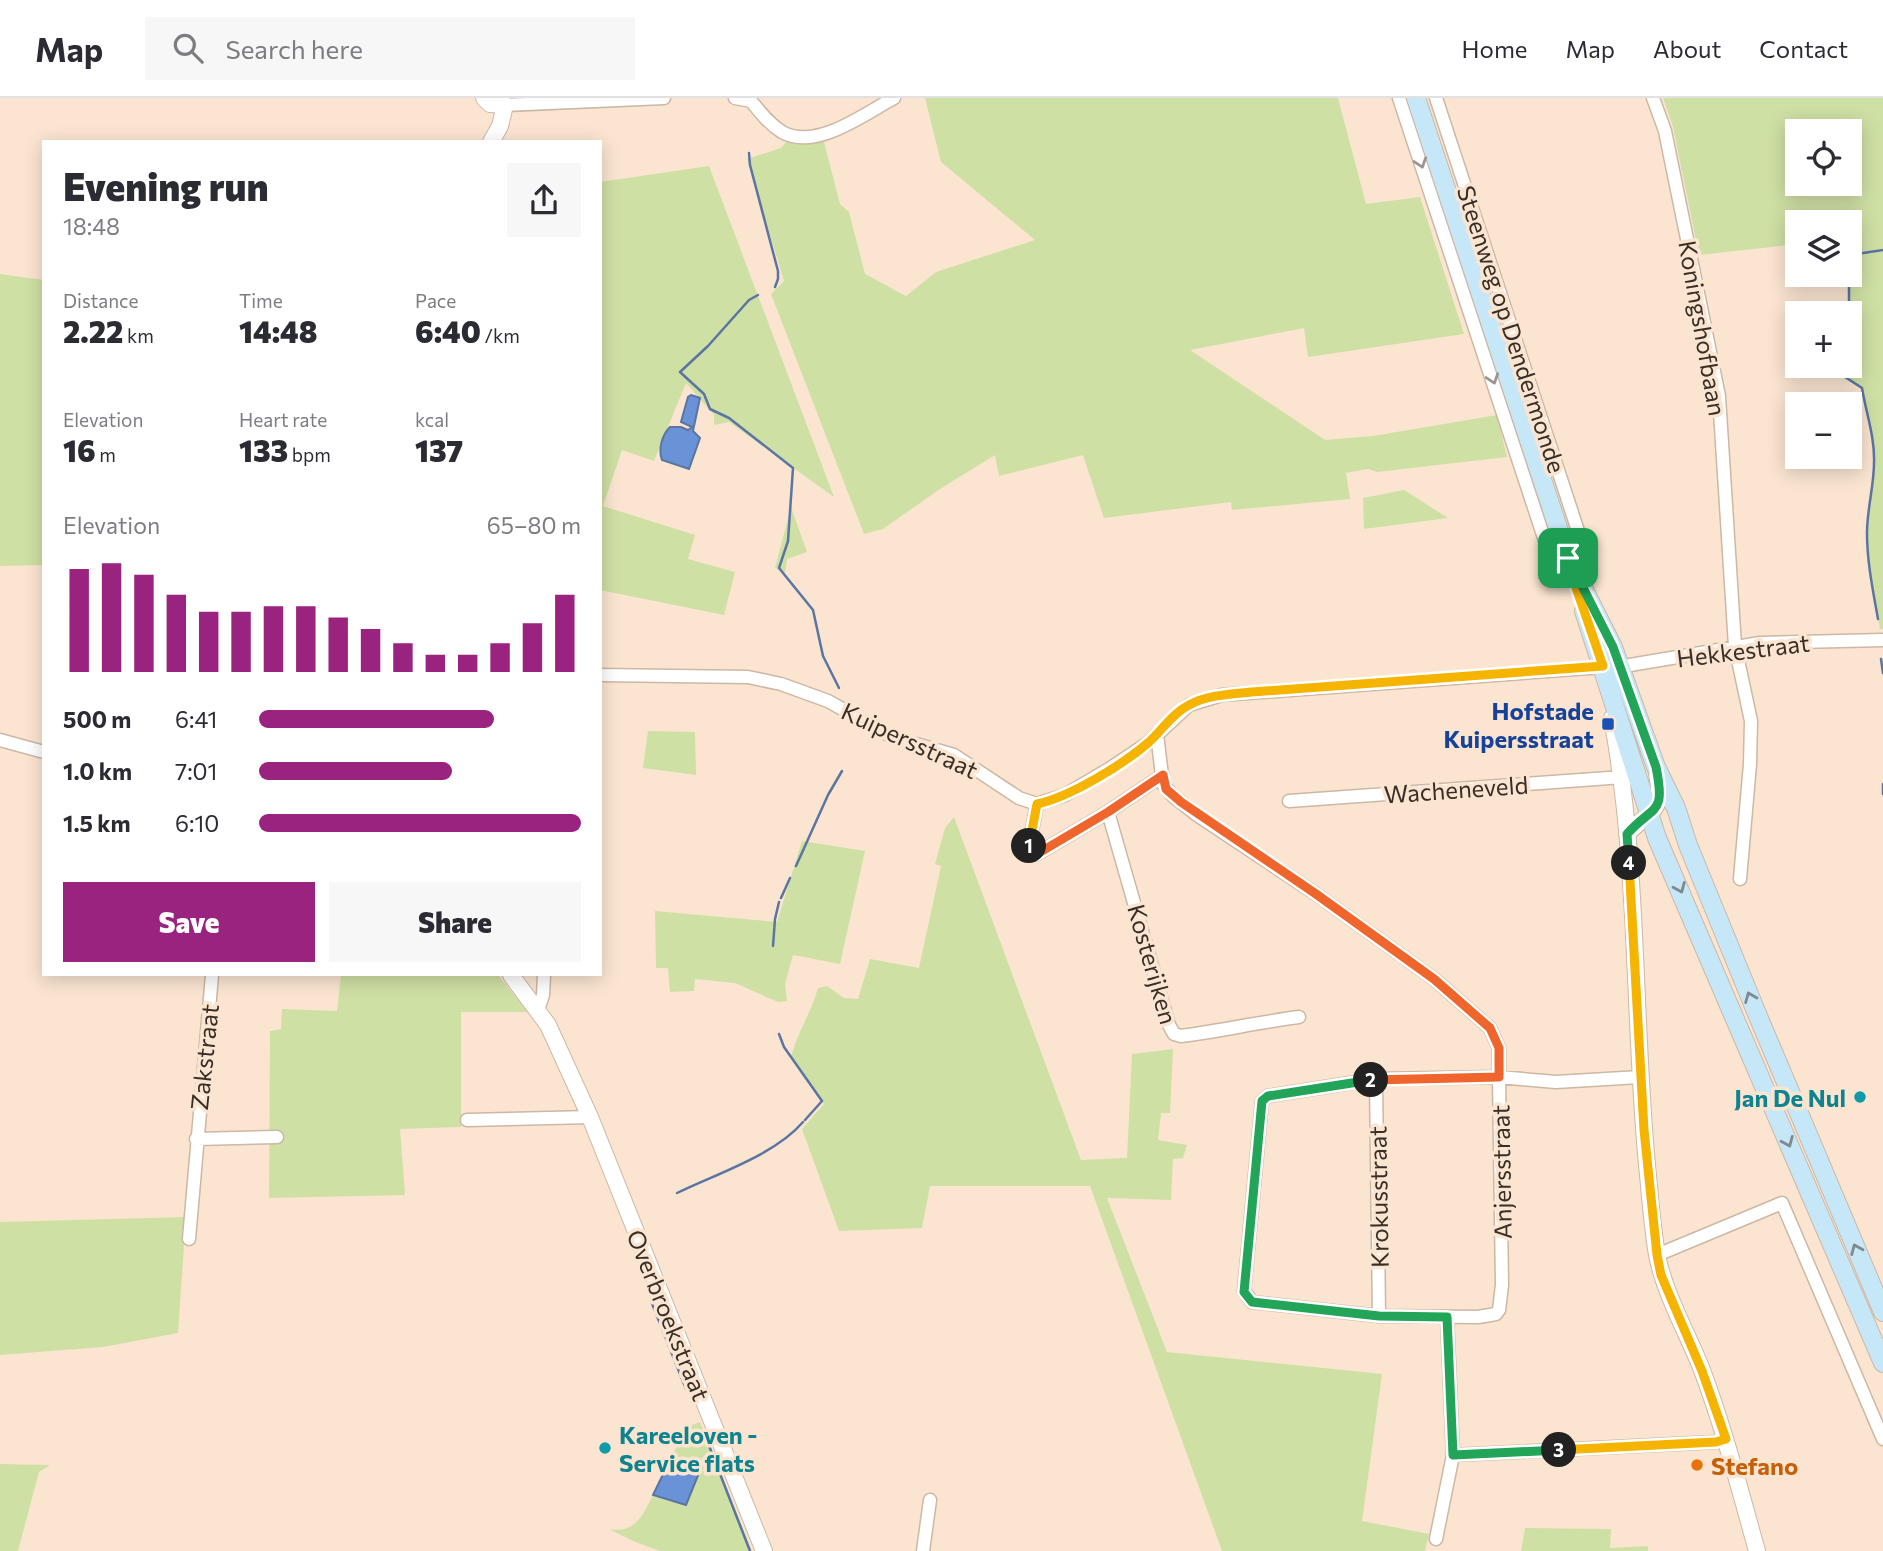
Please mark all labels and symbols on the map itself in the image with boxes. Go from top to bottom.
one-way arrow [1413,156,1427,168]
street label: Steenweg op Dendermonde [1452,182,1572,476]
street label: Koningshofbaan [1673,238,1733,418]
one-way arrow [1484,372,1499,384]
pin [1538,528,1598,588]
street label: Hekkestraat [1675,627,1811,673]
street label: Kuipersstraat [837,696,983,784]
place label: Hofstade Kuipersstraat [1443,696,1594,753]
marker: Hofstade Kuipersstraat [1600,716,1616,732]
street label: Wacheneveld [1383,769,1529,809]
pin: 1 [1012,828,1046,864]
pin: 4 [1612,846,1646,880]
one-way arrow [1671,881,1685,893]
street label: Kosterijken [1122,901,1184,1027]
one-way arrow [1744,992,1758,1004]
street label: Zakstraat [184,1002,224,1112]
pin: 2 [1354,1062,1388,1098]
place label: Jan De Nul [1734,1083,1846,1112]
marker: Jan De Nul [1852,1089,1868,1105]
street label: Anjersstraat [1485,1105,1517,1239]
street label: Krokusstraat [1362,1126,1394,1268]
one-way arrow [1780,1135,1794,1147]
street label: Overbroekstraat [621,1225,717,1405]
one-way arrow [1851,1243,1865,1255]
place label: Kareeloven - Service flats [619,1420,757,1477]
pin: 3 [1542,1432,1576,1468]
marker: Kareeloven - Service flats [597,1440,613,1456]
place label: Stefano [1711,1451,1798,1480]
marker: Stefano [1689,1457,1705,1473]

